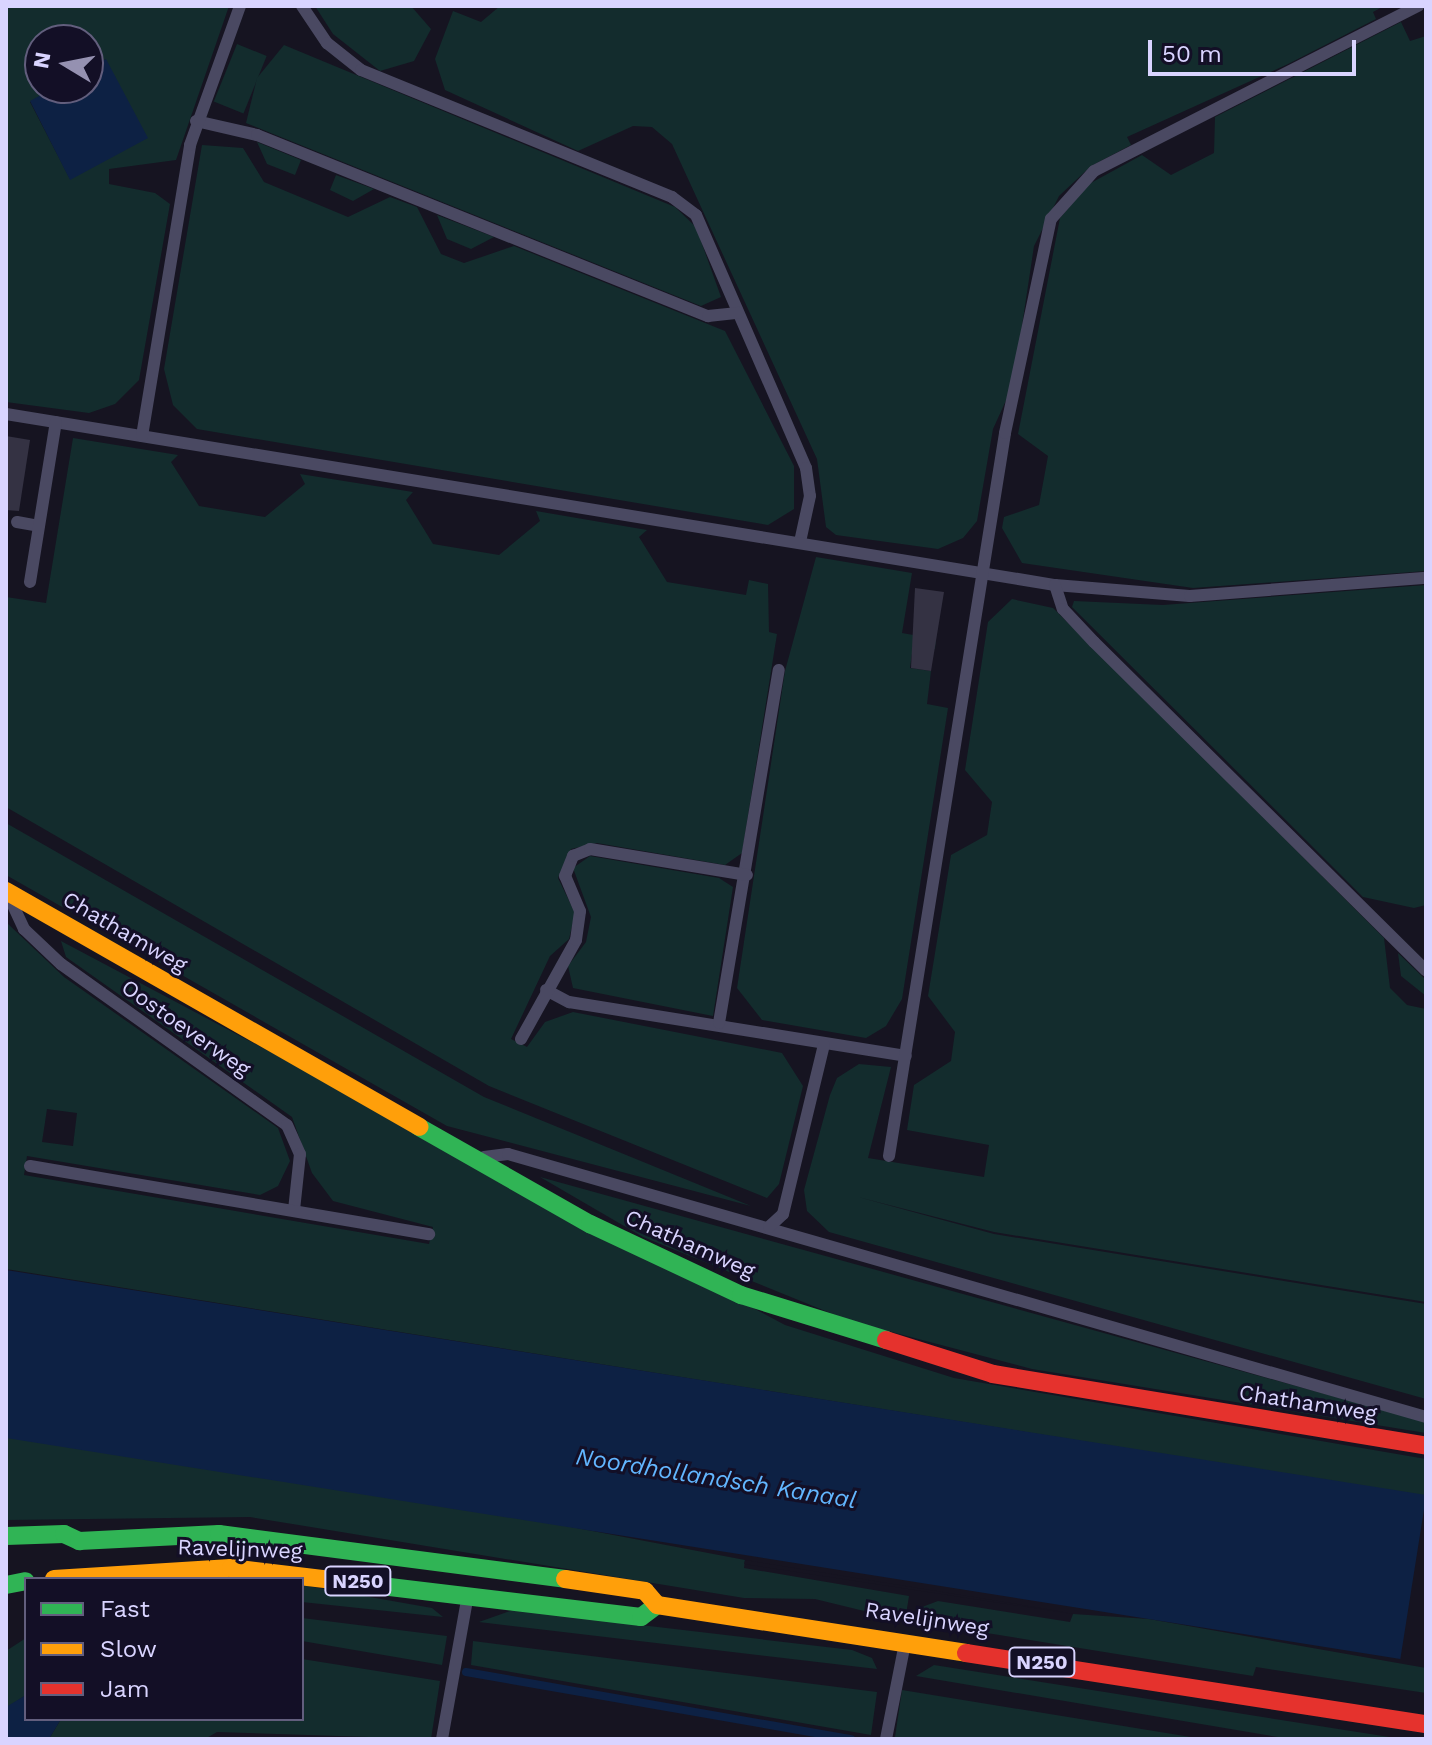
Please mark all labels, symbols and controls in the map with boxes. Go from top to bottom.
north arrow [24,24,104,104]
scale bar [1152,24,1360,74]
text: 50 m [1162,40,1222,68]
text: N [28,50,56,70]
street label: Chathamweg [58,886,192,978]
street label: Oostoeverweg [116,974,256,1082]
street label: Chathamweg [621,1204,759,1284]
street label: Chathamweg [1237,1379,1379,1427]
water label: Noordhollandsch Kanaal [574,1443,858,1515]
street label: Ravelijnweg [177,1534,303,1564]
road number: N250 [324,1565,392,1597]
legend [24,1577,304,1721]
text: Fast [100,1595,150,1623]
street label: Ravelijnweg [863,1596,991,1642]
text: Slow [100,1635,157,1663]
road number: N250 [1008,1646,1076,1678]
text: Jam [100,1675,150,1703]

